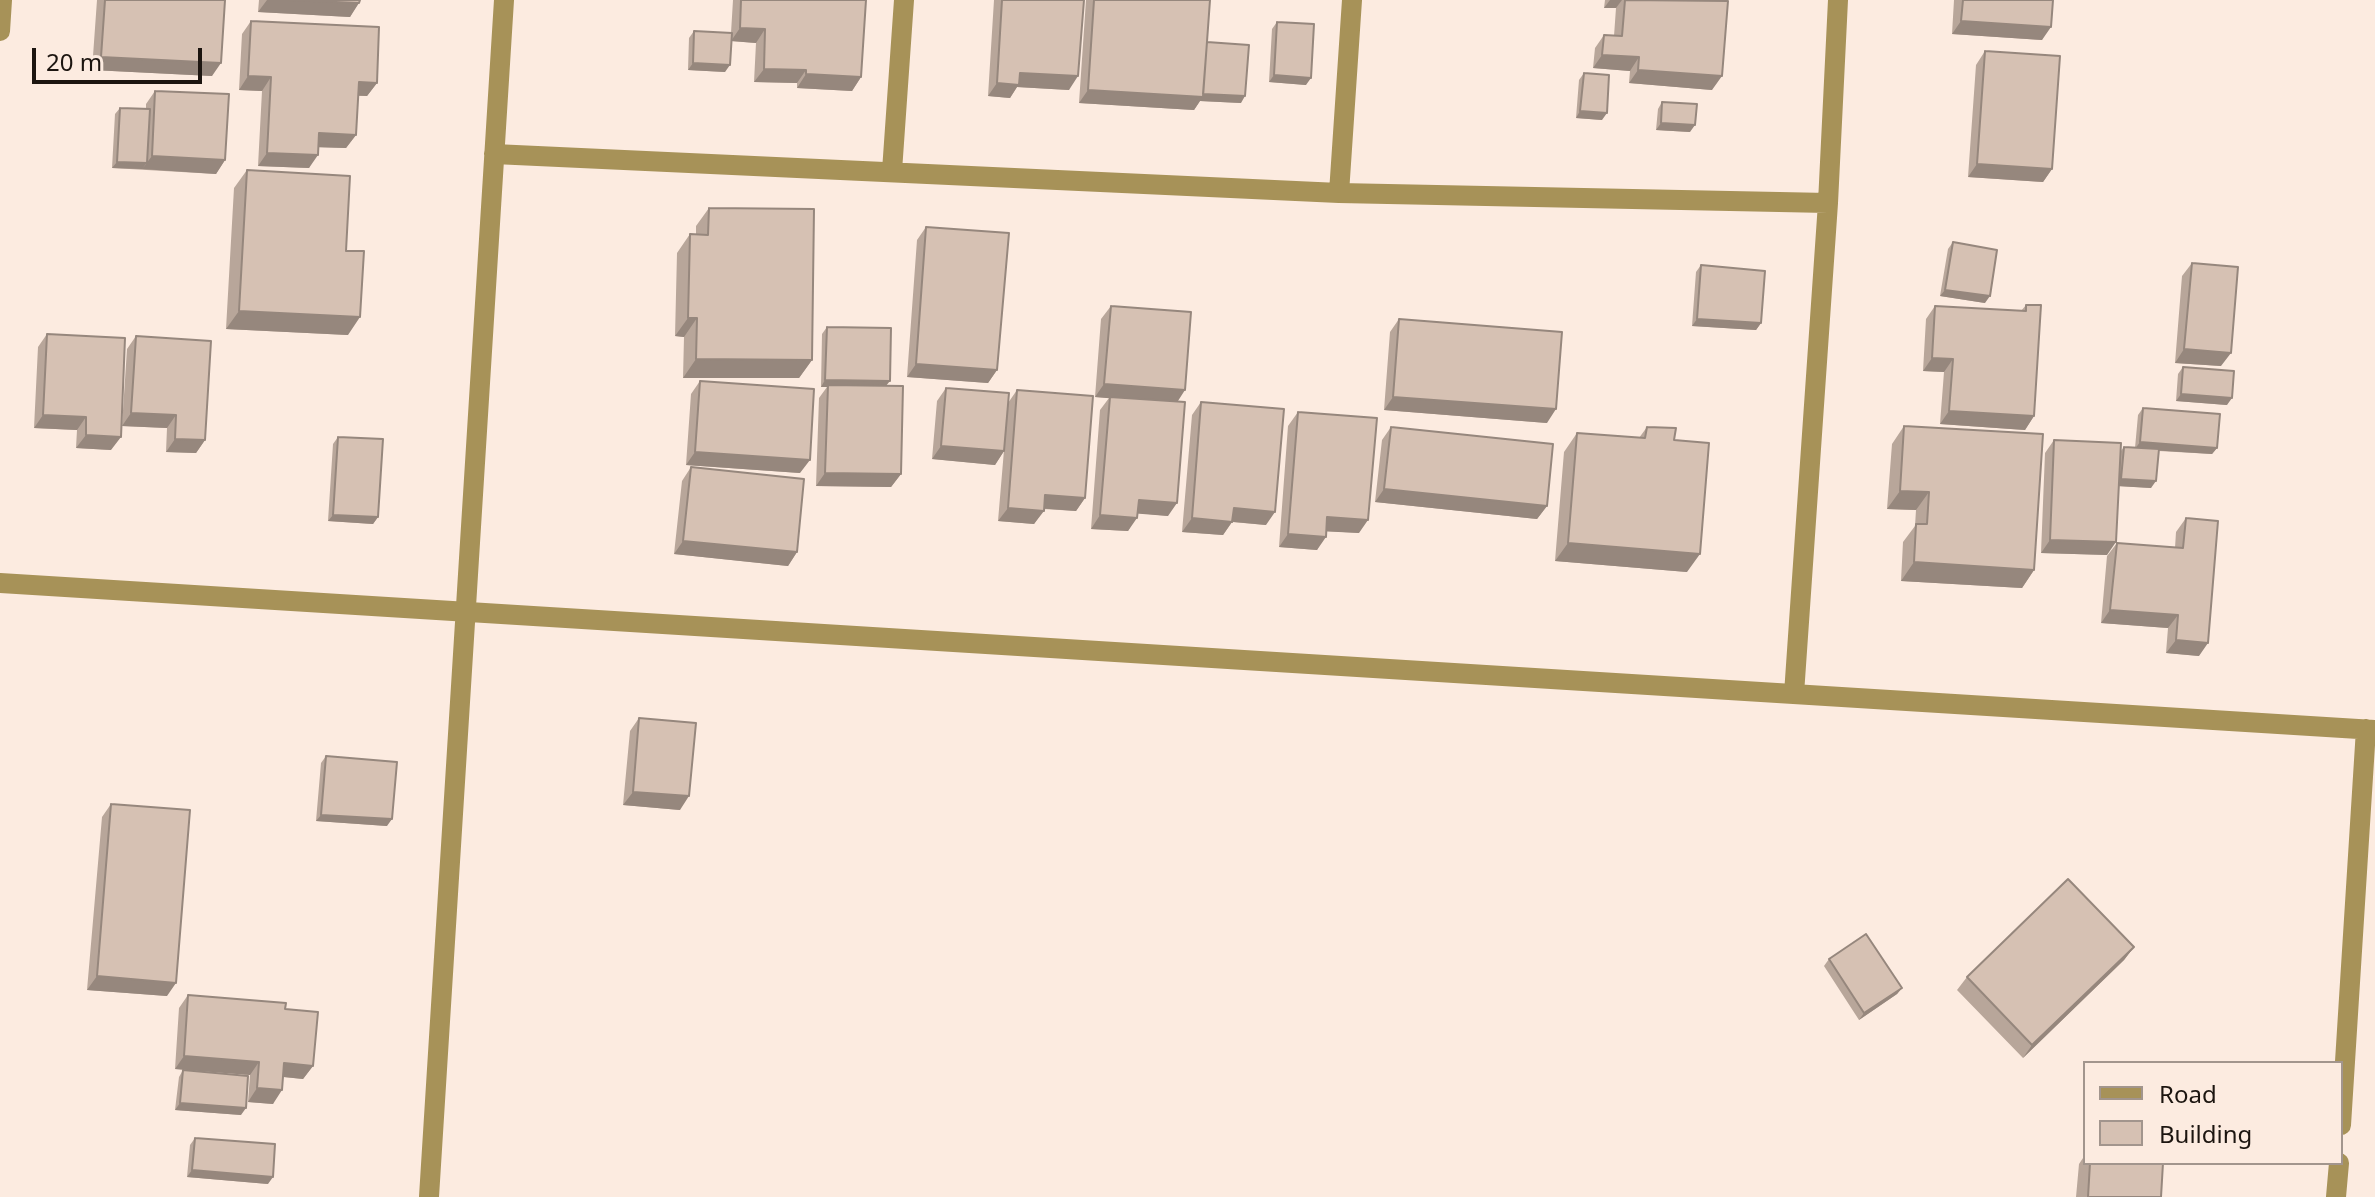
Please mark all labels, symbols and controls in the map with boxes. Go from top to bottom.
scale bar [36,32,206,82]
text: 20 m [46,45,102,78]
legend [2083,1061,2343,1165]
text: Road [2159,1077,2217,1110]
text: Building [2159,1117,2252,1150]

